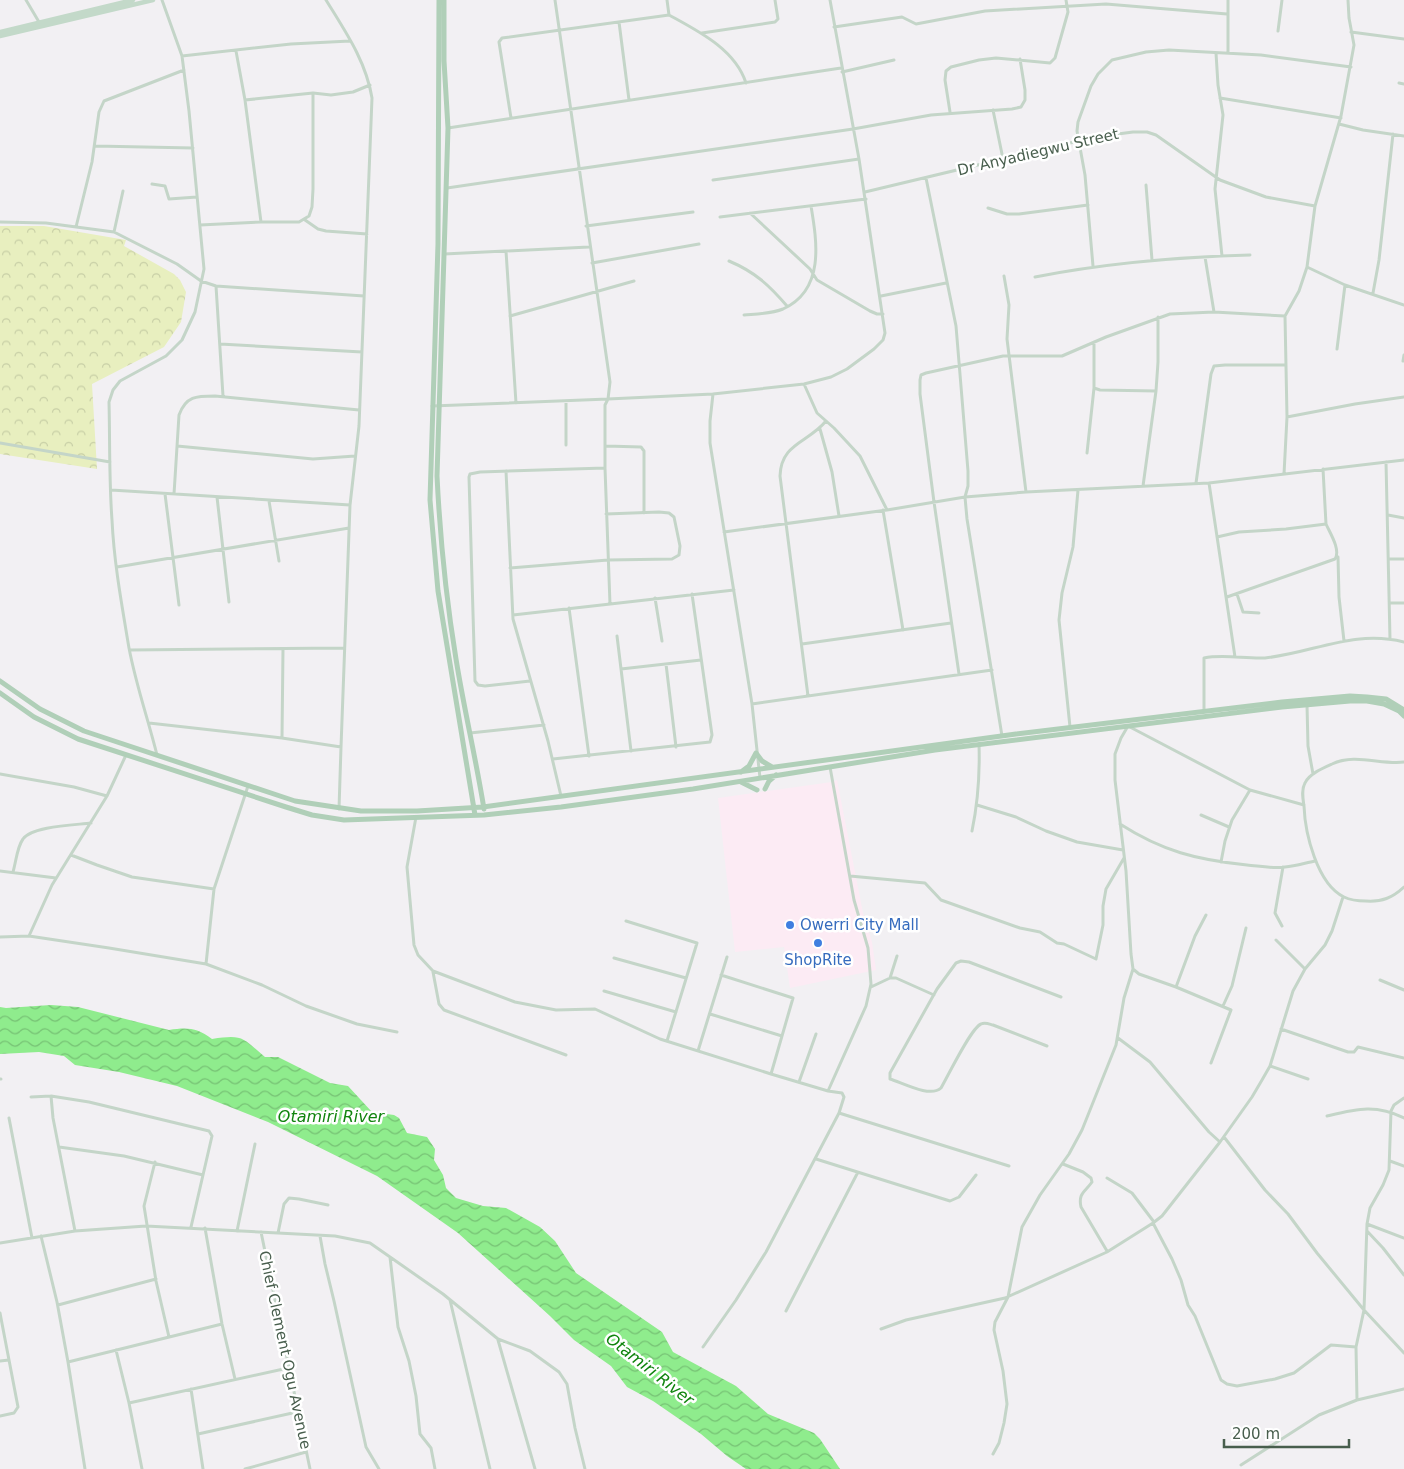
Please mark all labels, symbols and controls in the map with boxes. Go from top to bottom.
street label: Dr Anyadiegwu Street [956,125,1120,179]
place label: Owerri City Mall [800,916,919,934]
marker: Owerri City Mall [784,919,796,931]
marker: ShopRite [812,937,824,949]
place label: ShopRite [784,951,852,969]
water label: Otamiri River [278,1107,386,1126]
street label: Chief Clement Ogu Avenue [255,1249,315,1451]
water label: Otamiri River [602,1329,699,1410]
scale bar [1224,1416,1349,1448]
text: 200 m [1232,1425,1280,1443]

